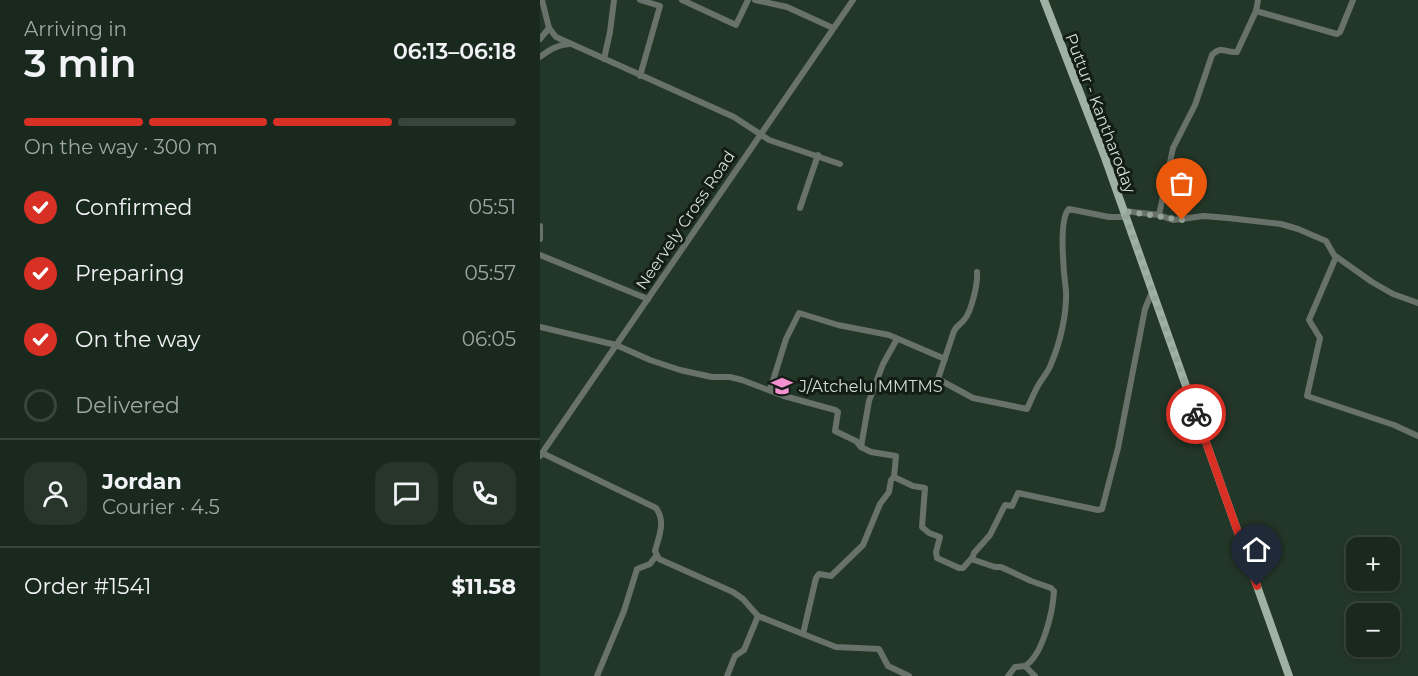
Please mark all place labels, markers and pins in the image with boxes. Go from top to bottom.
pin [1156,158,1207,220]
school or university icon: J/Atchelu MMTMS [770,374,794,398]
place label: J/Atchelu MMTMS [798,377,943,396]
pin [1231,524,1282,586]

